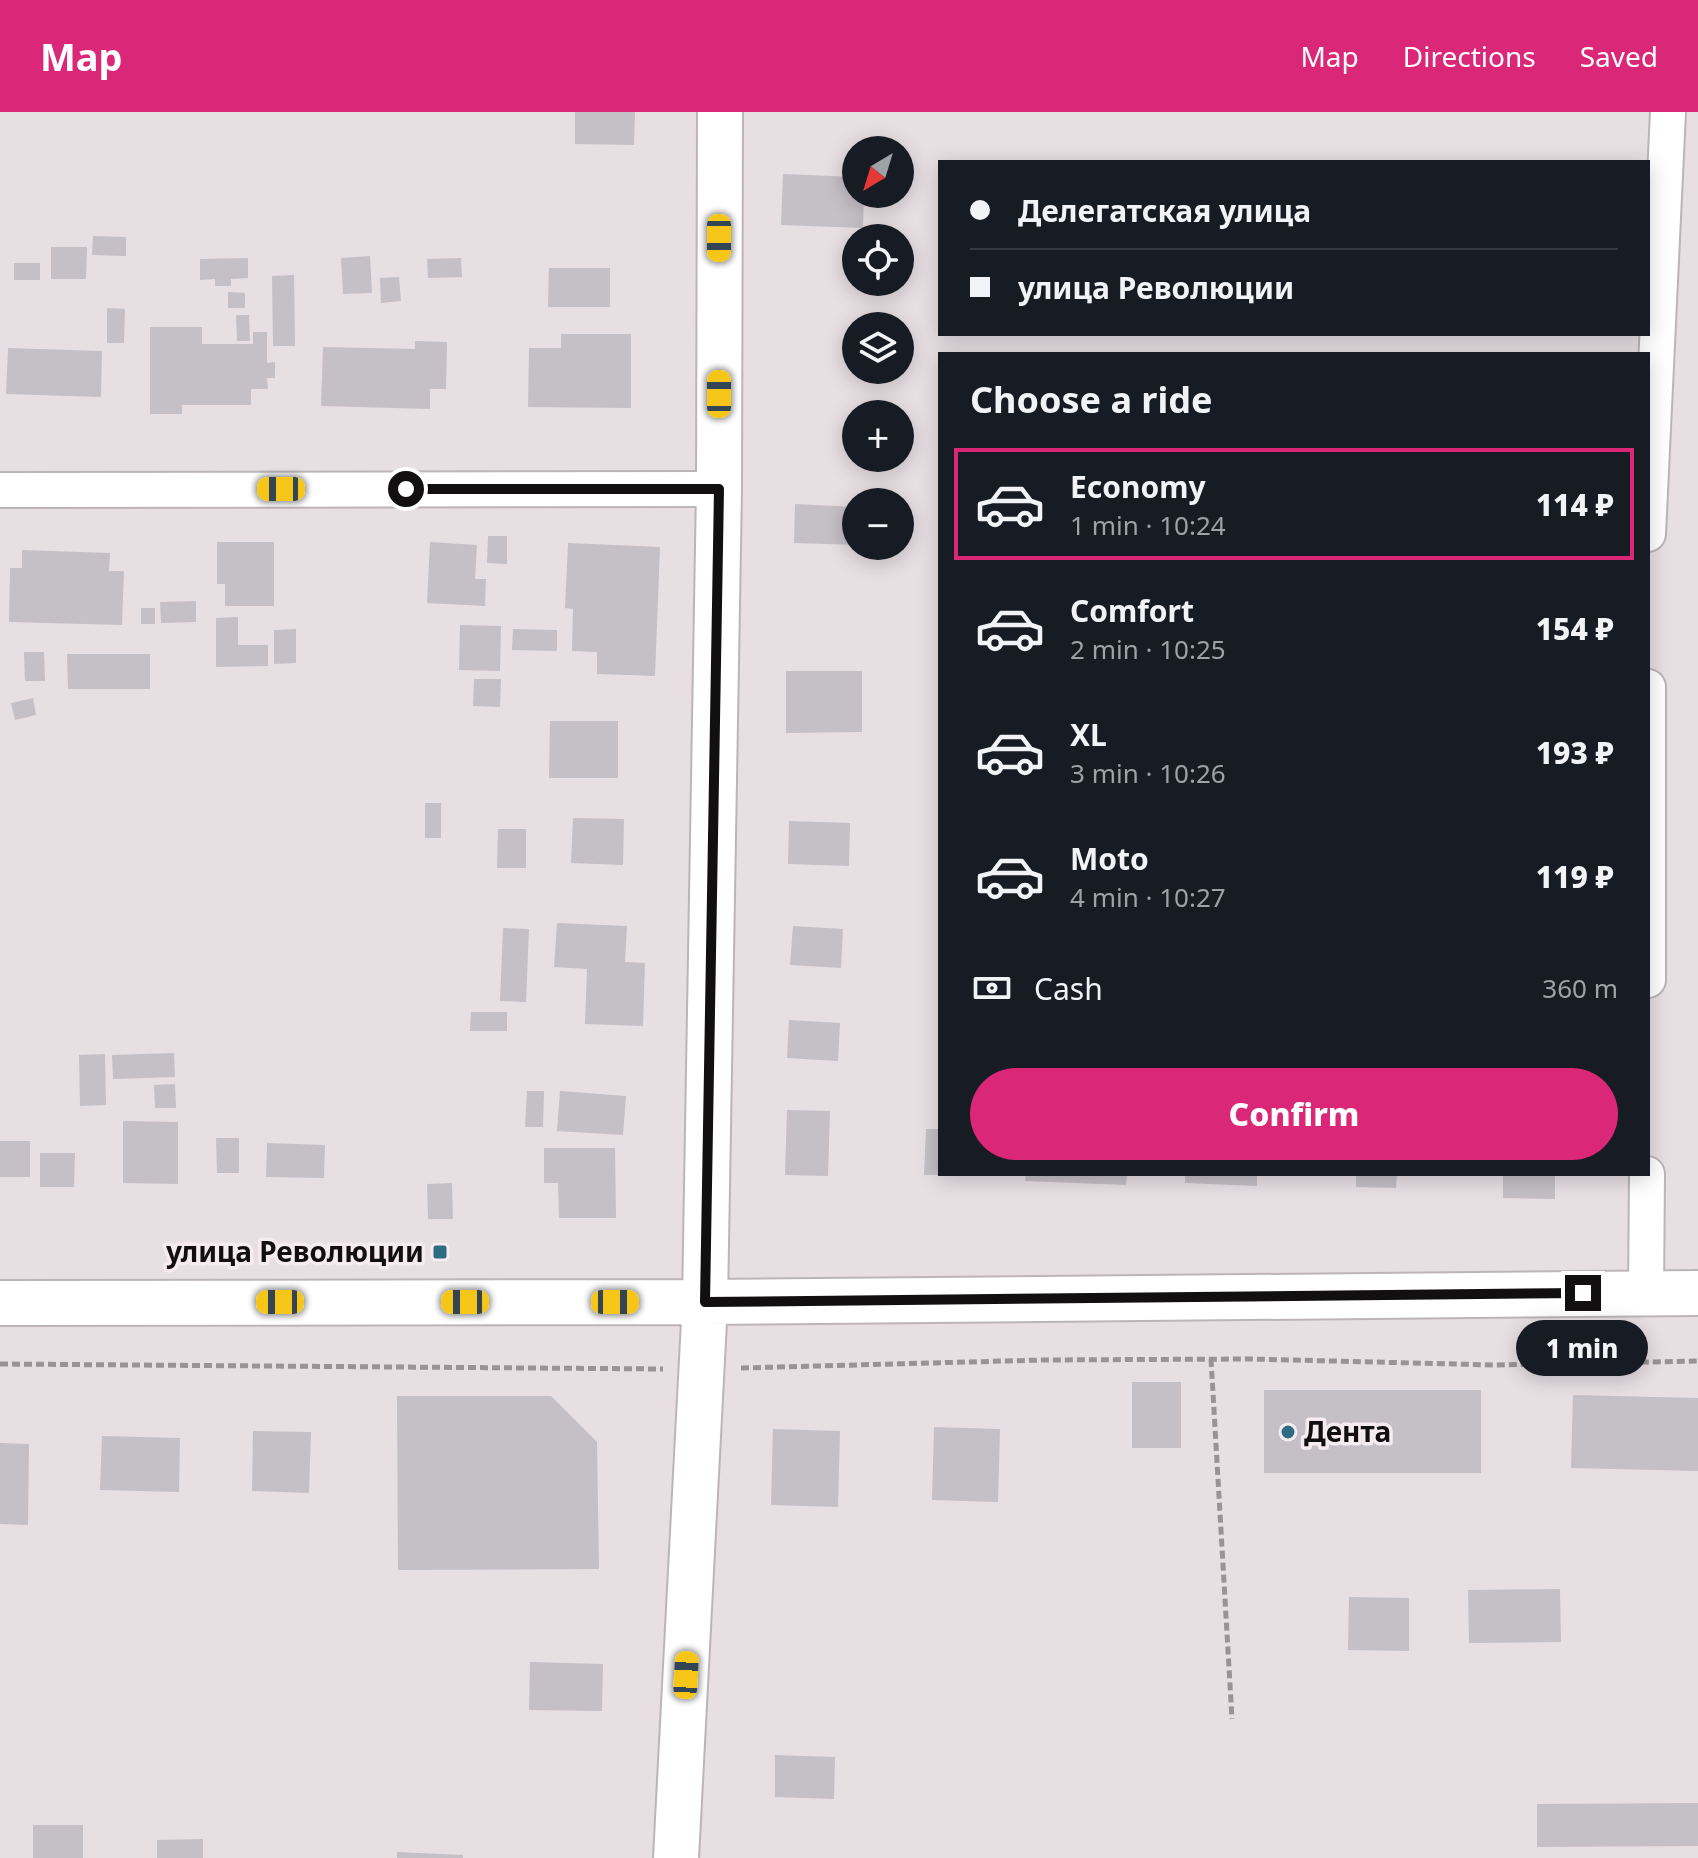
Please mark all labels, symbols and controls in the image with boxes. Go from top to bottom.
text: Map [40,30,123,82]
text: Map [1300,37,1359,75]
text: Directions [1403,37,1536,75]
text: Saved [1580,37,1658,75]
north arrow [842,136,914,208]
map controls [842,136,914,560]
text: Делегатская улица [1018,190,1311,231]
car [707,214,731,262]
button: locate [842,224,914,296]
text: улица Революции [1018,267,1294,308]
button: layers [842,312,914,384]
car [707,370,731,418]
text: Choose a ride [970,375,1212,424]
button: + [842,400,914,472]
text: Economy [1070,466,1206,507]
icon: car [974,468,1046,540]
route start [388,471,424,507]
car [257,477,305,501]
text: 114 ₽ [1536,484,1614,525]
button: − [842,488,914,560]
text: 1 min · 10:24 [1070,507,1226,543]
text: Comfort [1070,590,1194,631]
icon: car [974,592,1046,664]
text: 154 ₽ [1536,608,1614,649]
text: 2 min · 10:25 [1070,631,1226,667]
text: XL [1070,714,1107,755]
icon: car [974,716,1046,788]
text: 193 ₽ [1536,732,1614,773]
text: 3 min · 10:26 [1070,755,1226,791]
text: Moto [1070,838,1149,879]
icon: car [974,840,1046,912]
text: 119 ₽ [1536,856,1614,897]
text: 4 min · 10:27 [1070,879,1226,915]
icon: cash [970,966,1014,1010]
text: Cash [1034,968,1103,1009]
text: 360 m [1542,970,1618,1006]
button: Confirm [970,1068,1618,1160]
place label: улица Революции [165,1232,424,1270]
marker: улица Революции [431,1243,449,1261]
route end [1565,1275,1601,1311]
car [256,1290,304,1314]
car [441,1290,489,1314]
car [591,1290,639,1314]
callout: 1 min [1517,1321,1649,1377]
text: 1 min [1546,1330,1618,1366]
place label: Дента [1304,1412,1391,1450]
marker: Дента [1279,1423,1297,1441]
car [673,1650,699,1700]

